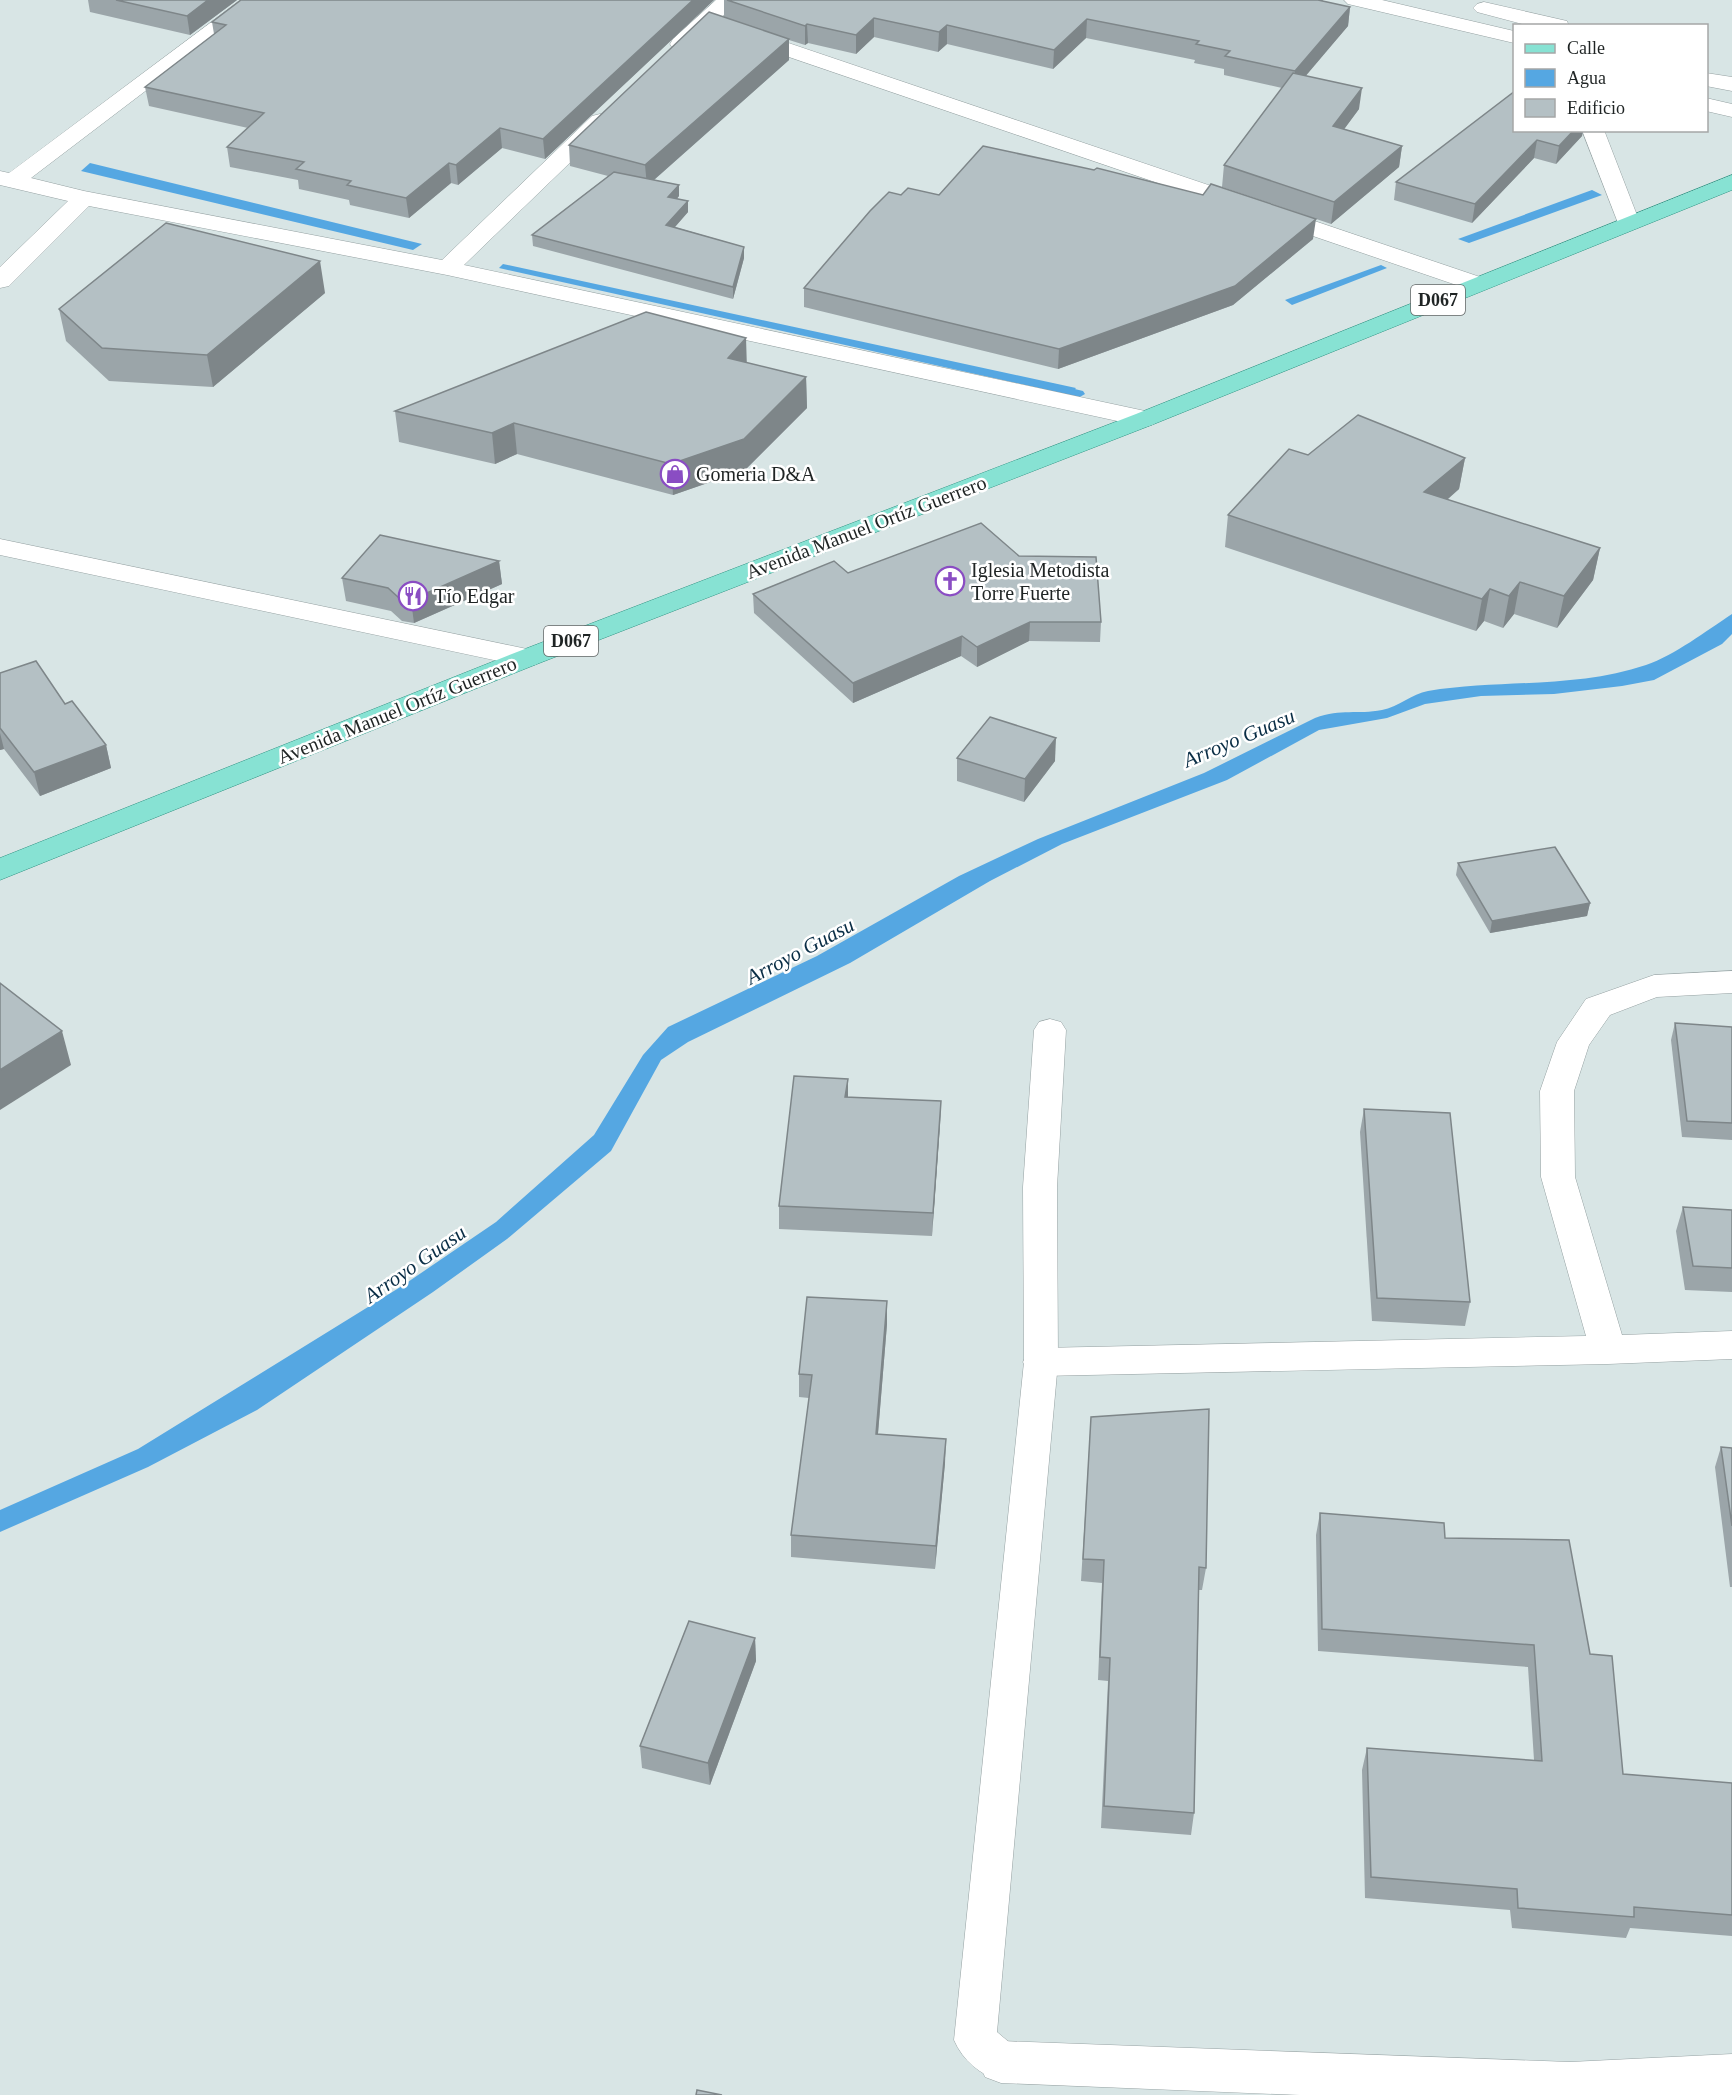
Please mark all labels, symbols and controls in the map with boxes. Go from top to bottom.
legend [1513,24,1708,132]
text: Calle [1567,38,1605,58]
text: Agua [1567,68,1606,88]
text: Edificio [1567,98,1625,118]
road number: D067 [1411,285,1465,315]
shop icon: Gomeria D&A [659,458,691,490]
place label: Gomeria D&A [696,463,816,485]
street label: Avenida Manuel Ortíz Guerrero [743,471,989,583]
place label: Iglesia Metodista Torre Fuerte [971,559,1109,604]
church icon: Iglesia Metodista Torre Fuerte [934,565,966,597]
restaurant icon: Tío Edgar [397,580,429,612]
place label: Tío Edgar [434,585,515,608]
road number: D067 [544,626,598,656]
street label: Avenida Manuel Ortíz Guerrero [274,652,520,768]
water label: Arroyo Guasu [1178,704,1298,773]
water label: Arroyo Guasu [740,913,858,990]
water label: Arroyo Guasu [358,1220,471,1309]

